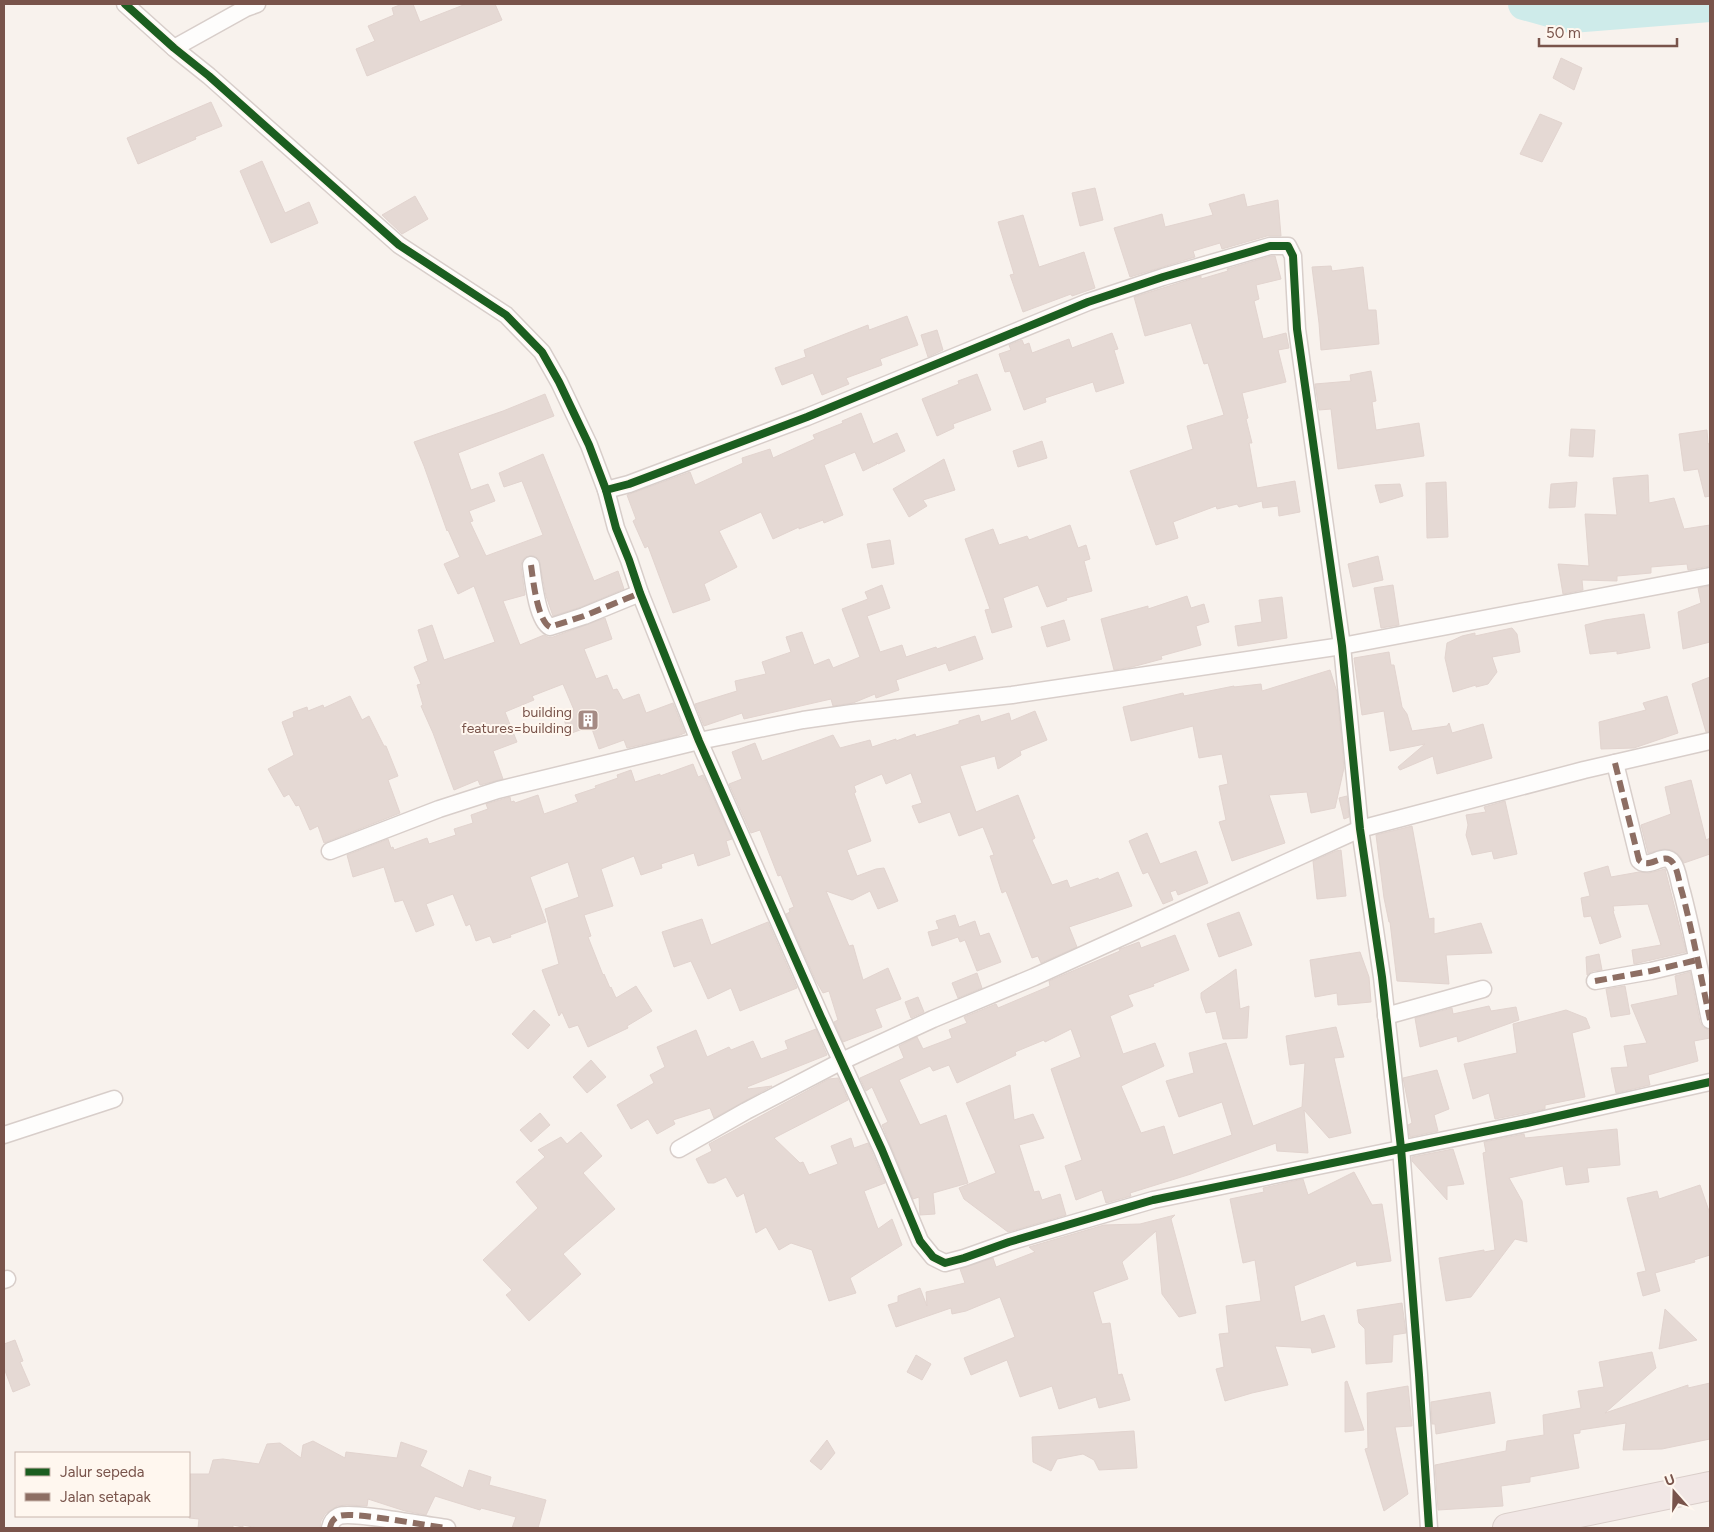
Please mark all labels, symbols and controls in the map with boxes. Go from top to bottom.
scale bar [1539,15,1676,47]
text: 50 m [1546,24,1581,42]
place label: building features=building [462,704,572,737]
building icon: building features=building [576,708,600,732]
legend [15,1452,190,1517]
text: Jalur sepeda [60,1463,145,1481]
north arrow [1649,1467,1699,1517]
text: U [1662,1471,1677,1490]
text: Jalan setapak [60,1488,151,1506]

